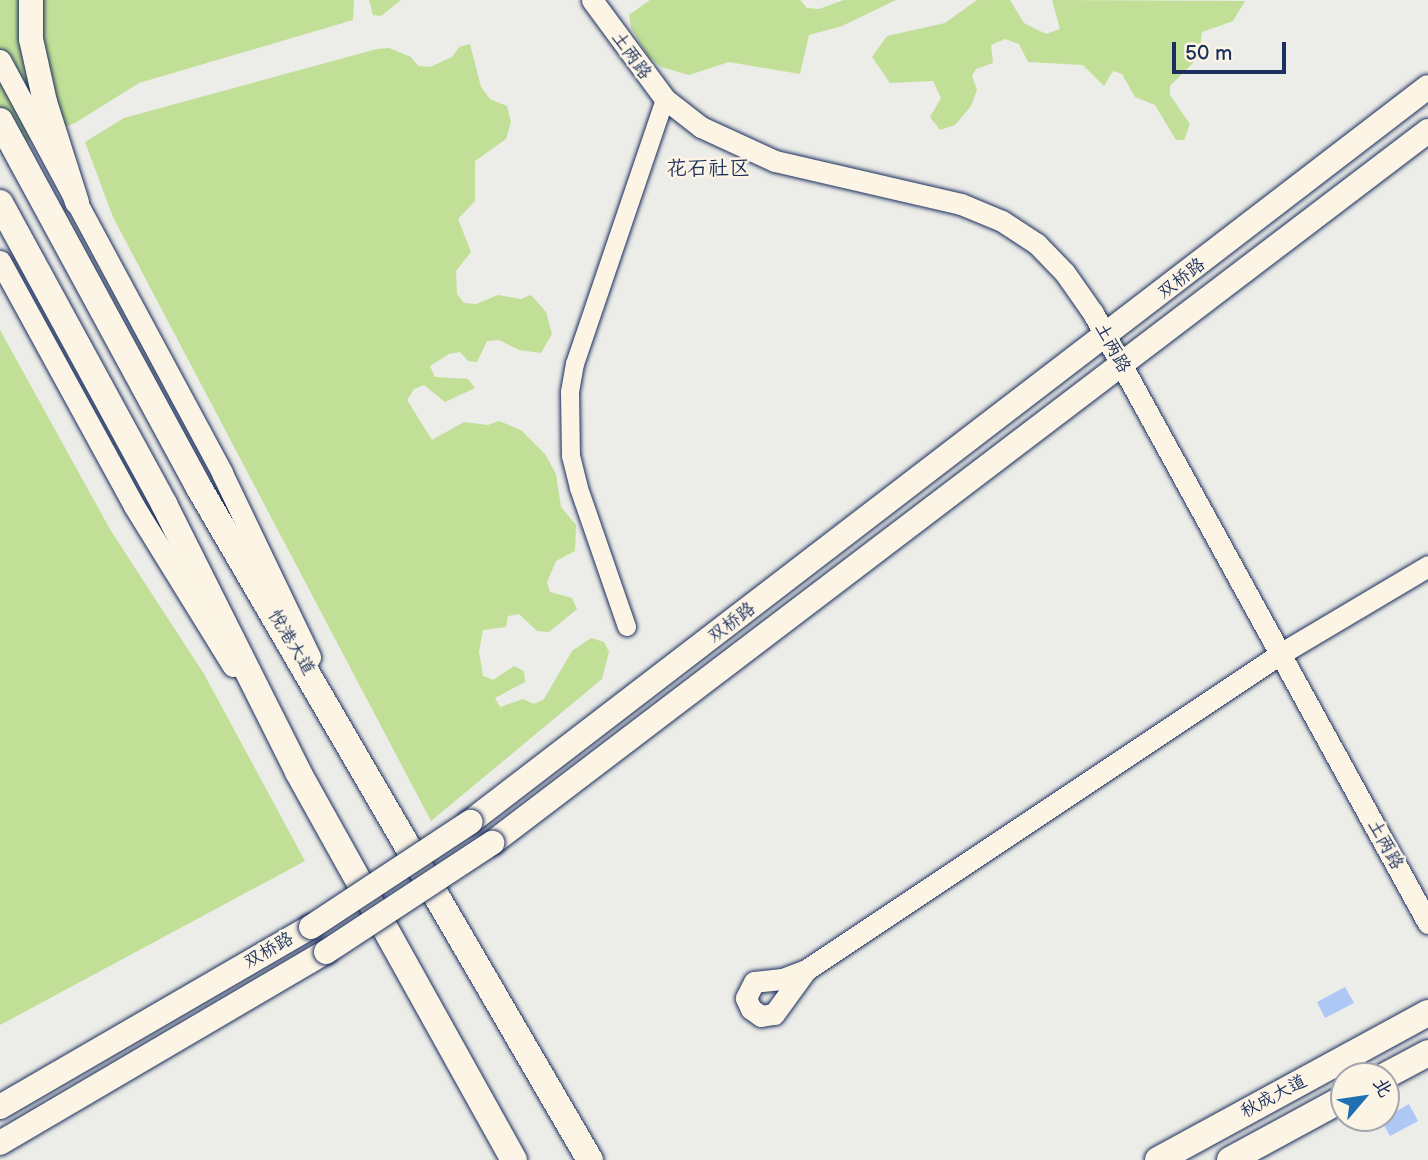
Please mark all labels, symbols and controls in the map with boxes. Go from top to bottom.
street label: 土两路 [606,28,656,84]
scale bar [1176,28,1290,72]
text: 50 m [1185,41,1232,66]
district label: 花石社区 [666,156,750,182]
street label: 双桥路 [1154,254,1210,304]
street label: 土两路 [1089,319,1135,377]
street label: 双桥路 [704,598,760,648]
street label: 悦港大道 [263,607,319,679]
street label: 土两路 [1362,816,1408,874]
street label: 双桥路 [240,928,298,974]
north arrow [1330,1062,1400,1132]
street label: 秋成大道 [1237,1071,1311,1123]
text: 北 [1367,1074,1397,1101]

